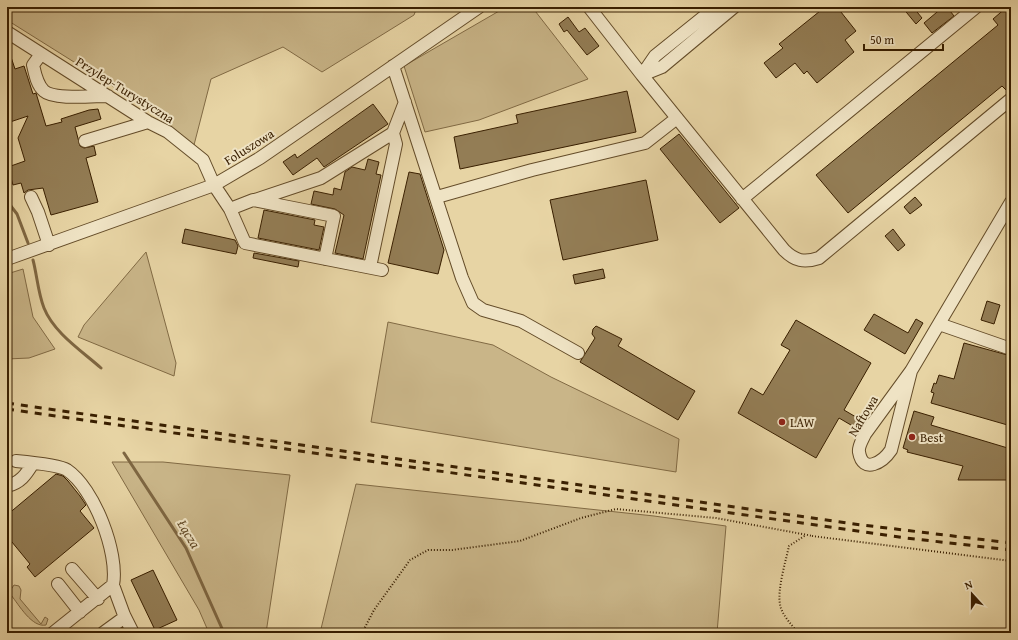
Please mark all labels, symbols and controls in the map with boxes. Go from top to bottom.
scale bar [864,26,943,52]
text: 50 m [870,31,894,48]
street label: Przylep-Turystyczna [72,52,179,128]
street label: Foluszowa [220,124,278,170]
street label: Naftowa [843,391,883,440]
place label: LAW [790,413,815,432]
marker: LAW [777,417,787,427]
place label: Best [920,428,944,447]
marker: Best [907,432,917,442]
water label: Łącza [172,515,206,553]
north arrow [952,574,992,614]
text: N [962,576,975,593]

